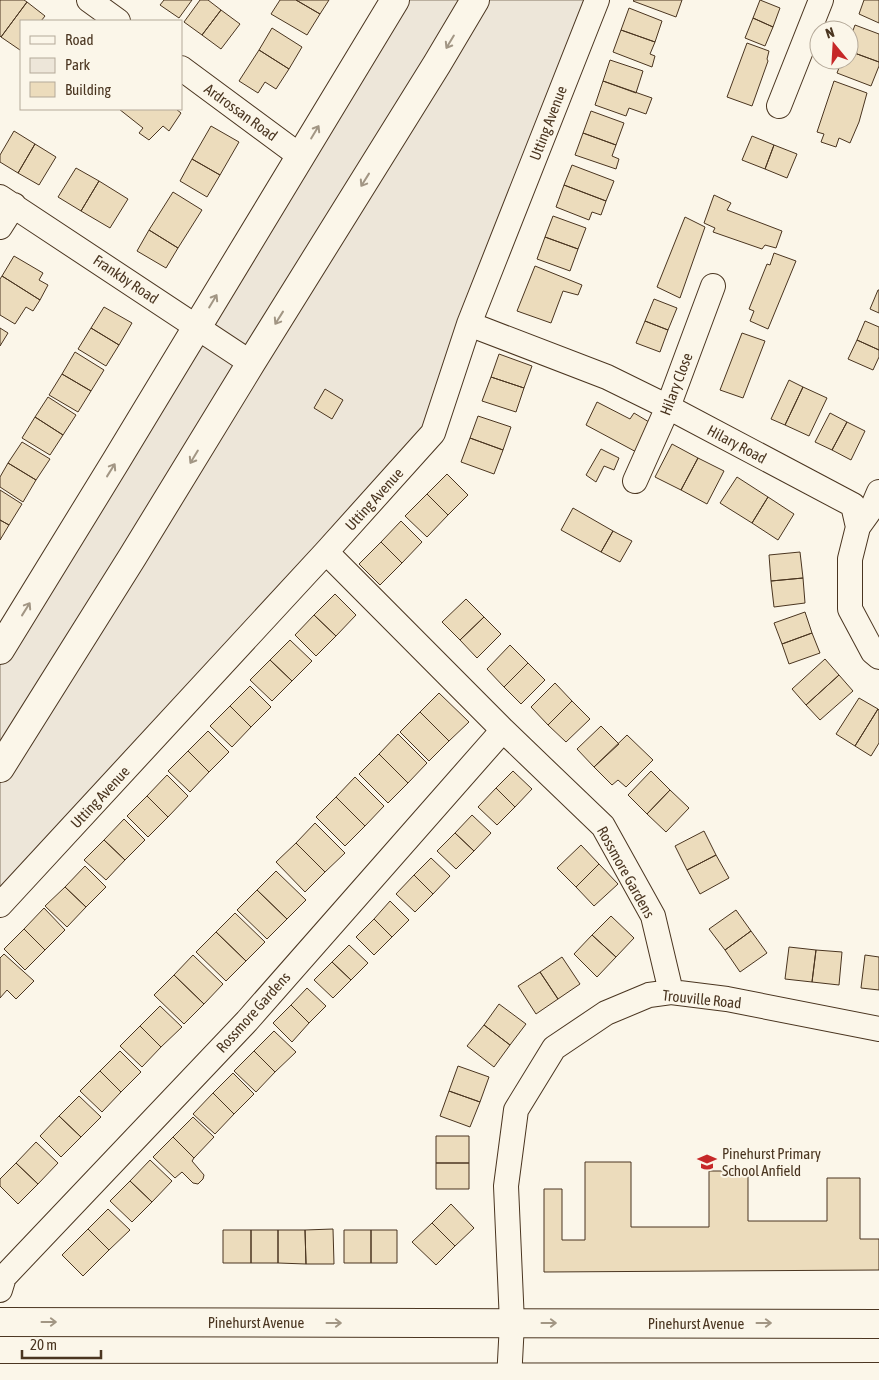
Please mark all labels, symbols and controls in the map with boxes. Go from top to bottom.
legend [20,20,182,110]
north arrow [809,20,859,70]
text: N [824,24,836,42]
text: Road [65,31,94,48]
one-way arrow [444,34,454,48]
text: Park [65,56,90,73]
street label: Ardrossan Road [201,80,281,144]
text: Building [65,81,111,98]
street label: Utting Avenue [526,83,570,163]
one-way arrow [310,126,320,140]
one-way arrow [359,173,369,187]
street label: Frankby Road [90,251,162,307]
one-way arrow [208,295,218,309]
one-way arrow [273,311,283,325]
street label: Hilary Close [656,350,696,418]
street label: Hilary Road [705,421,769,467]
one-way arrow [188,449,198,463]
one-way arrow [106,464,116,478]
street label: Utting Avenue [342,464,407,534]
one-way arrow [21,602,31,616]
street label: Utting Avenue [67,762,133,831]
street label: Rossmore Gardens [594,823,658,921]
street label: Rossmore Gardens [213,968,293,1056]
street label: Trouville Road [662,986,742,1012]
place label: Pinehurst Primary School Anfield [722,1145,821,1179]
school or university icon: Pinehurst Primary School Anfield [696,1151,718,1173]
street label: Pinehurst Avenue [208,1314,305,1331]
street label: Pinehurst Avenue [648,1315,745,1332]
one-way arrow [40,1317,56,1327]
one-way arrow [325,1318,341,1328]
one-way arrow [540,1318,556,1328]
one-way arrow [755,1318,771,1328]
scale bar [22,1328,101,1360]
text: 20 m [30,1336,57,1353]

